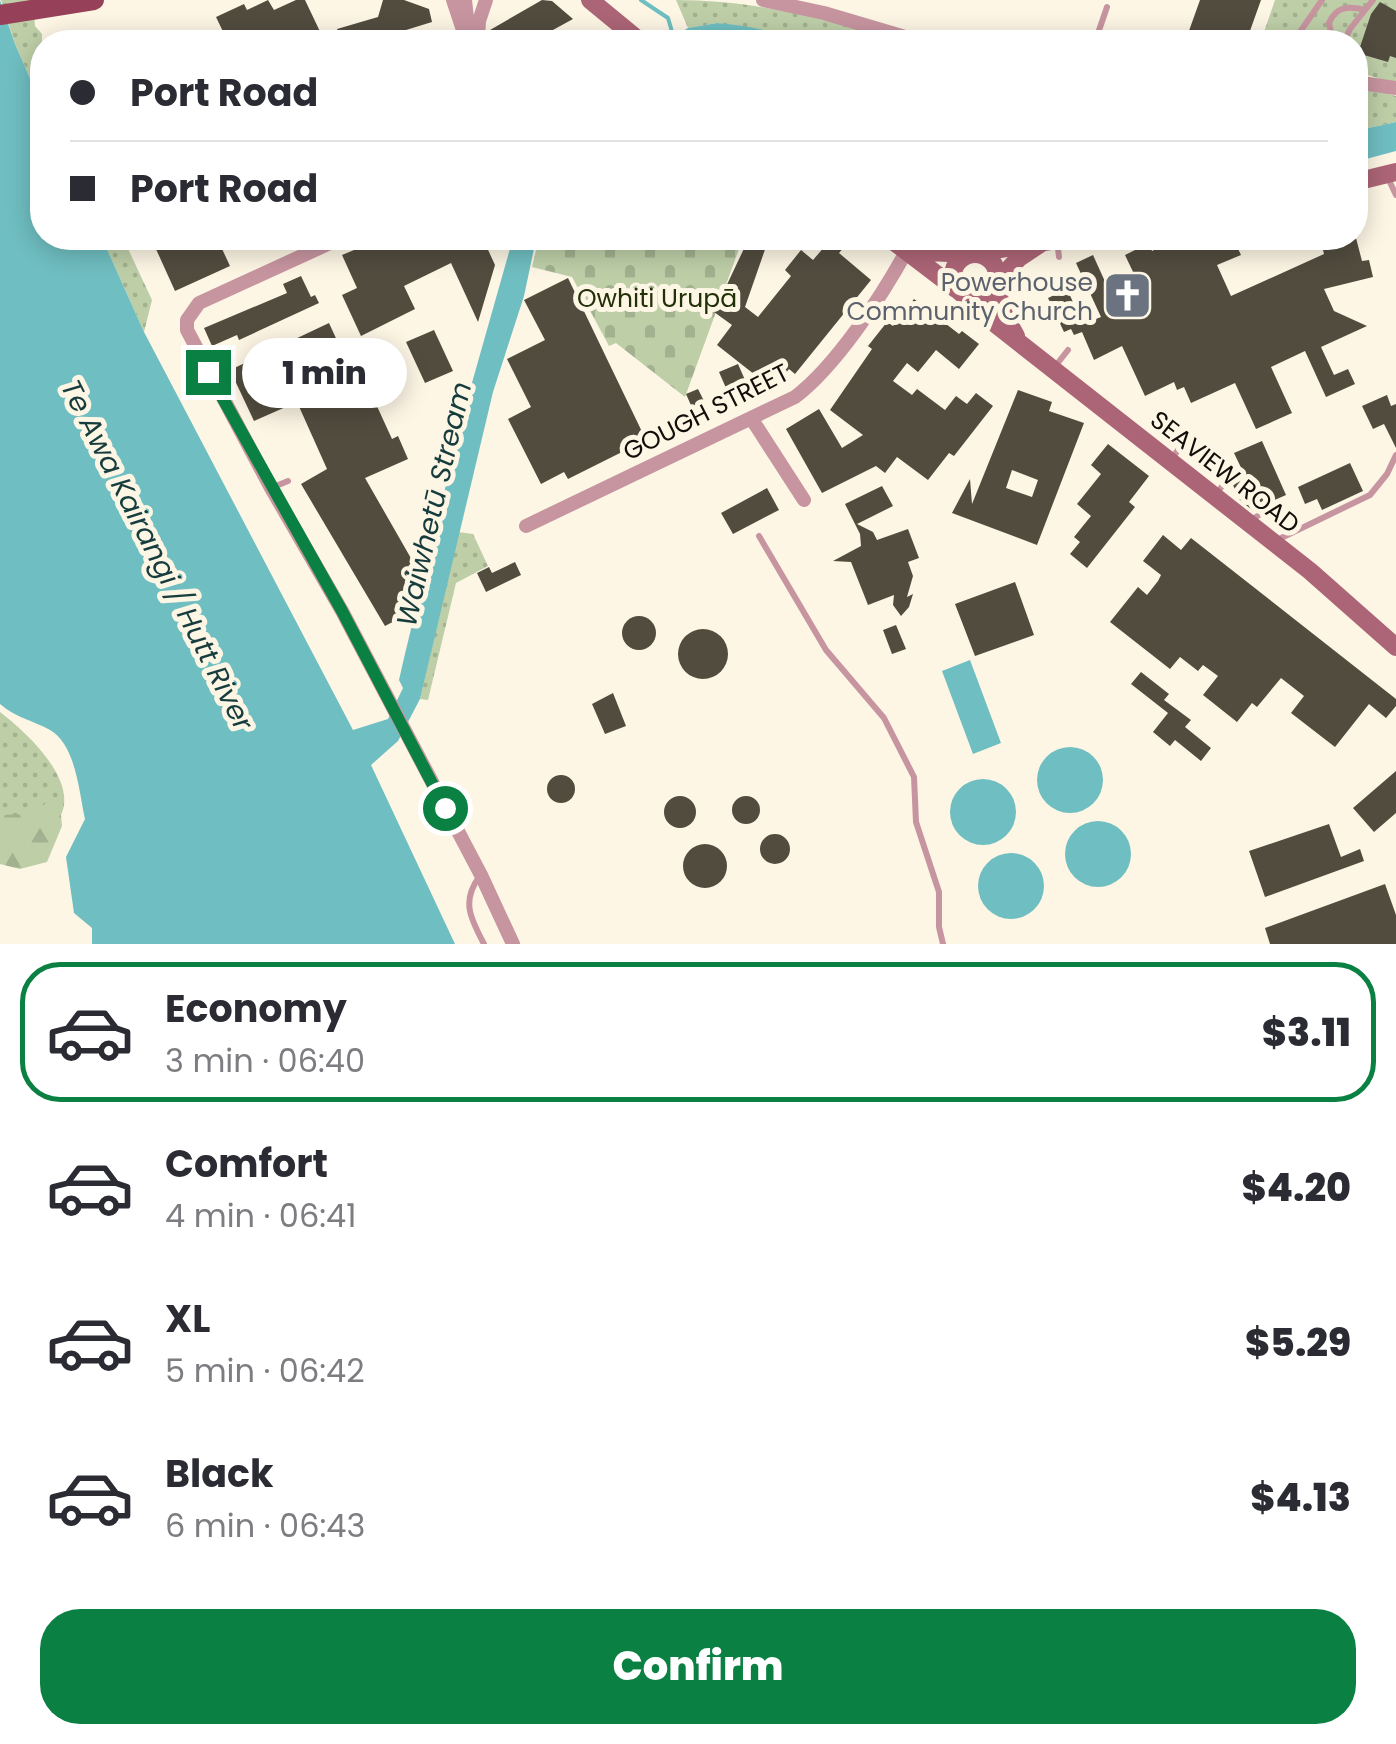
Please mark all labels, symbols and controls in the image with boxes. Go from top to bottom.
text: Port Road [130,66,318,119]
text: Port Road [130,162,318,215]
place label: Powerhouse Community Church [846,265,1093,329]
church icon: Powerhouse Community Church [1102,270,1154,322]
park label: Owhiti Urupā [577,281,737,316]
callout: 1 min [243,337,408,407]
route end [186,350,231,395]
text: 1 min [282,350,367,395]
street label: GOUGH STREET [617,355,795,469]
water label: Te Awa Kairangi / Hutt River [51,373,263,738]
water label: Waiwhetū Stream [387,378,481,630]
street label: SEAVIEW ROAD [1143,403,1307,541]
route start [423,786,468,831]
text: Economy [165,982,347,1035]
icon: car [45,987,135,1077]
text: $3.11 [1262,1006,1351,1059]
text: 3 min · 06:40 [165,1038,365,1083]
text: Comfort [165,1137,328,1190]
icon: car [45,1142,135,1232]
text: $4.20 [1242,1161,1351,1214]
text: 4 min · 06:41 [165,1193,356,1238]
text: XL [165,1292,210,1345]
icon: car [45,1297,135,1387]
text: $5.29 [1245,1316,1351,1369]
text: 5 min · 06:42 [165,1348,365,1393]
text: Black [165,1447,274,1500]
icon: car [45,1452,135,1542]
text: $4.13 [1250,1471,1351,1524]
text: 6 min · 06:43 [165,1503,365,1548]
button: Confirm [40,1609,1356,1724]

